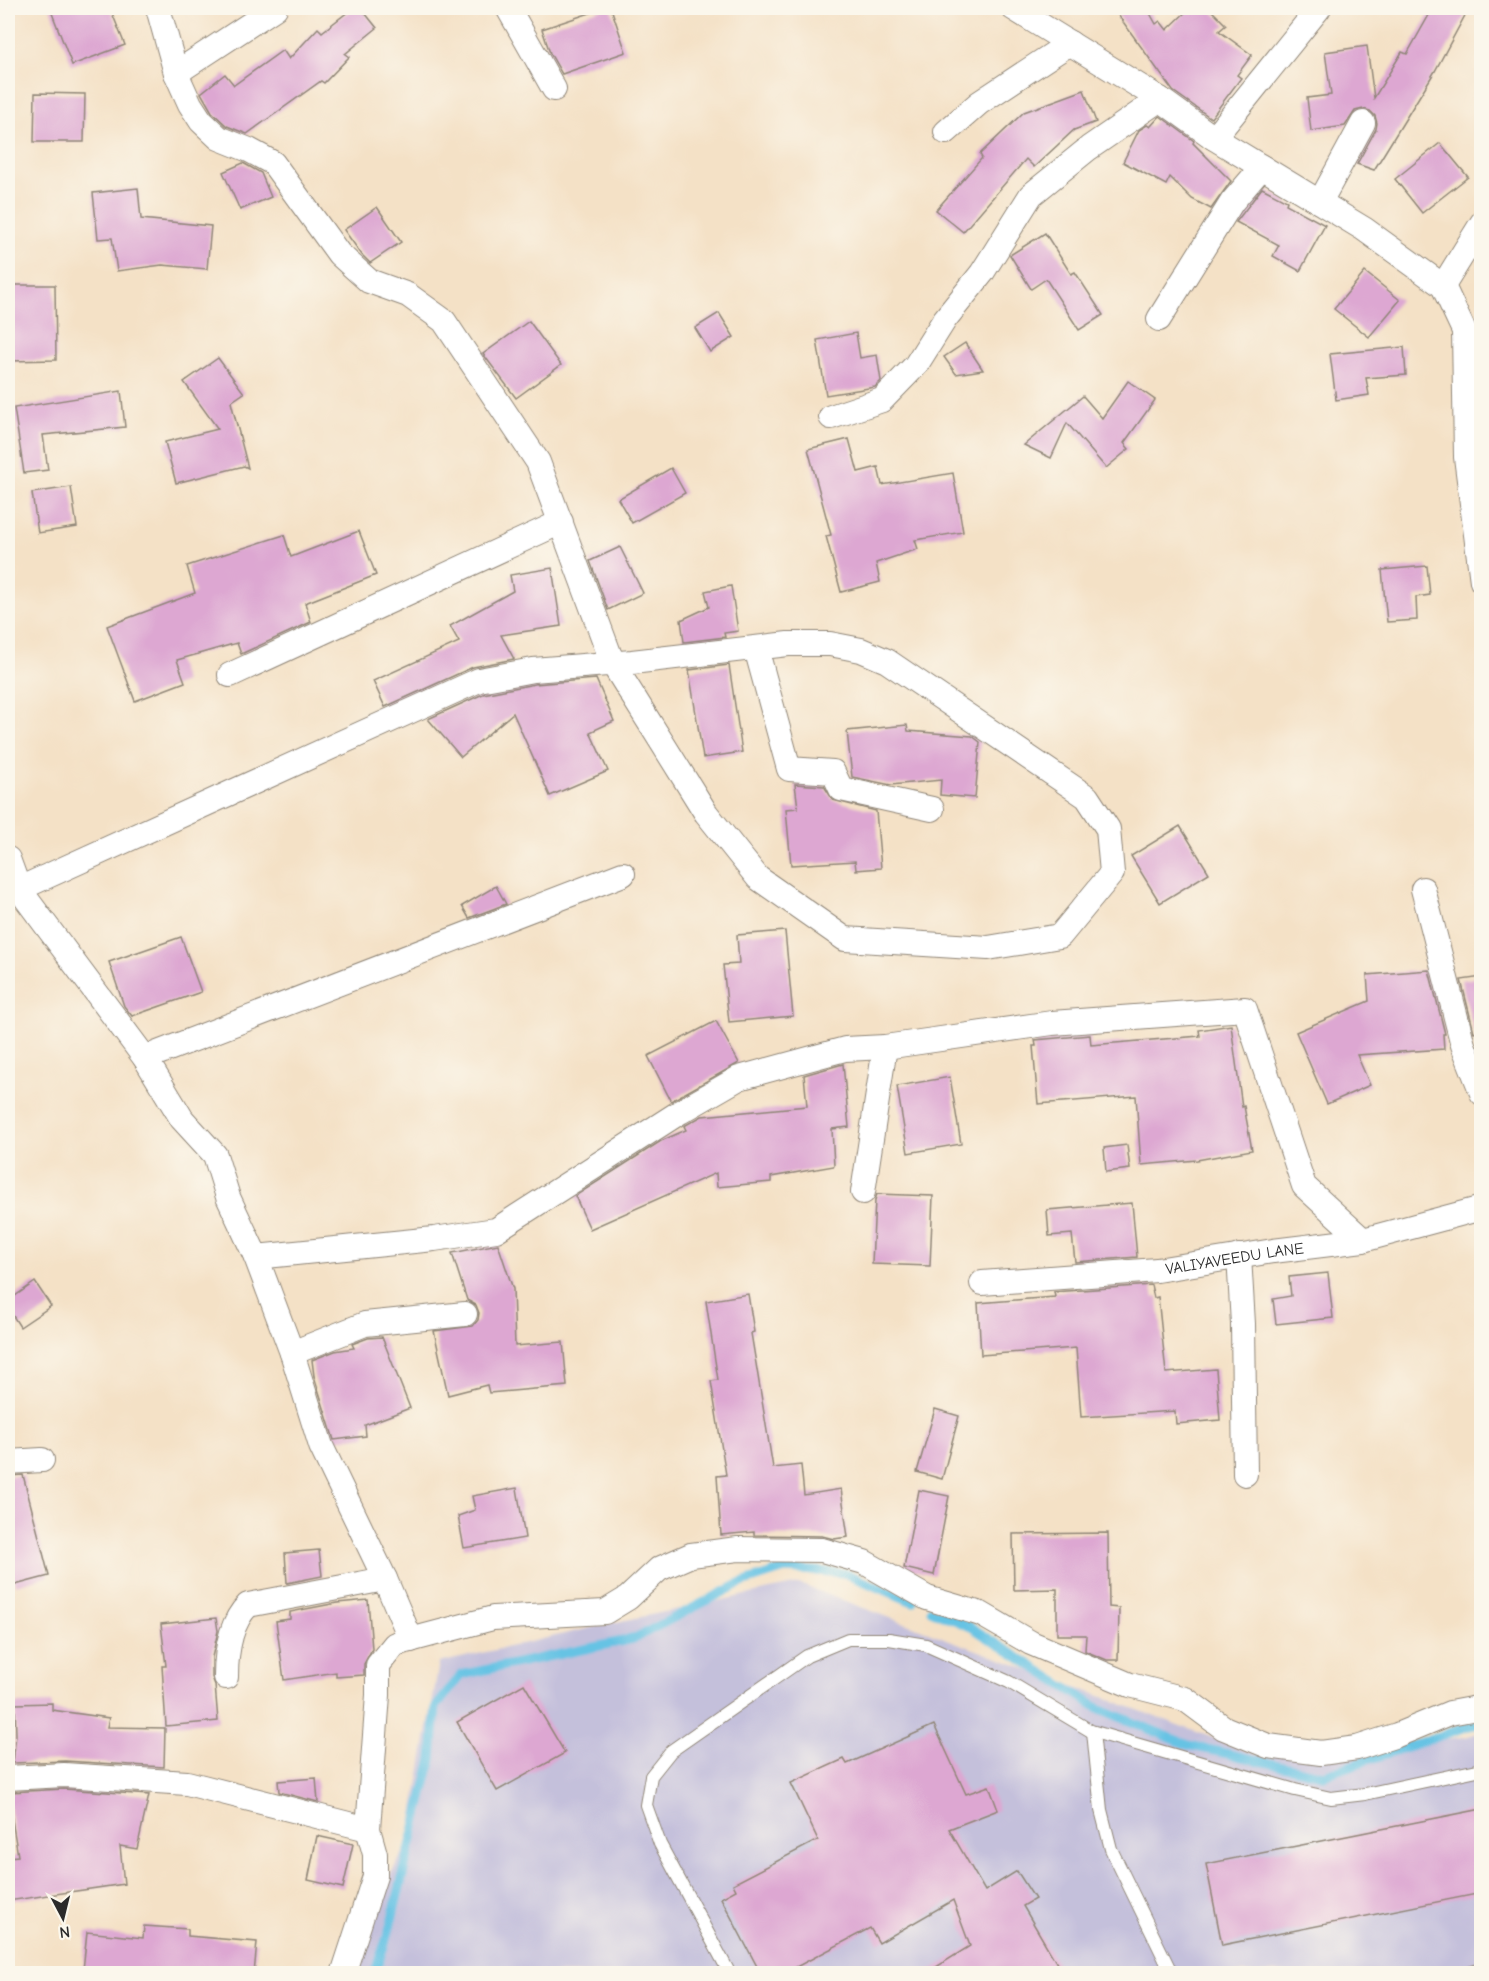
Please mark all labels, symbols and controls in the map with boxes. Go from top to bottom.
street label: VALIYAVEEDU LANE [1164,1239,1305,1278]
north arrow [33,1888,93,1948]
text: N [58,1922,71,1941]

